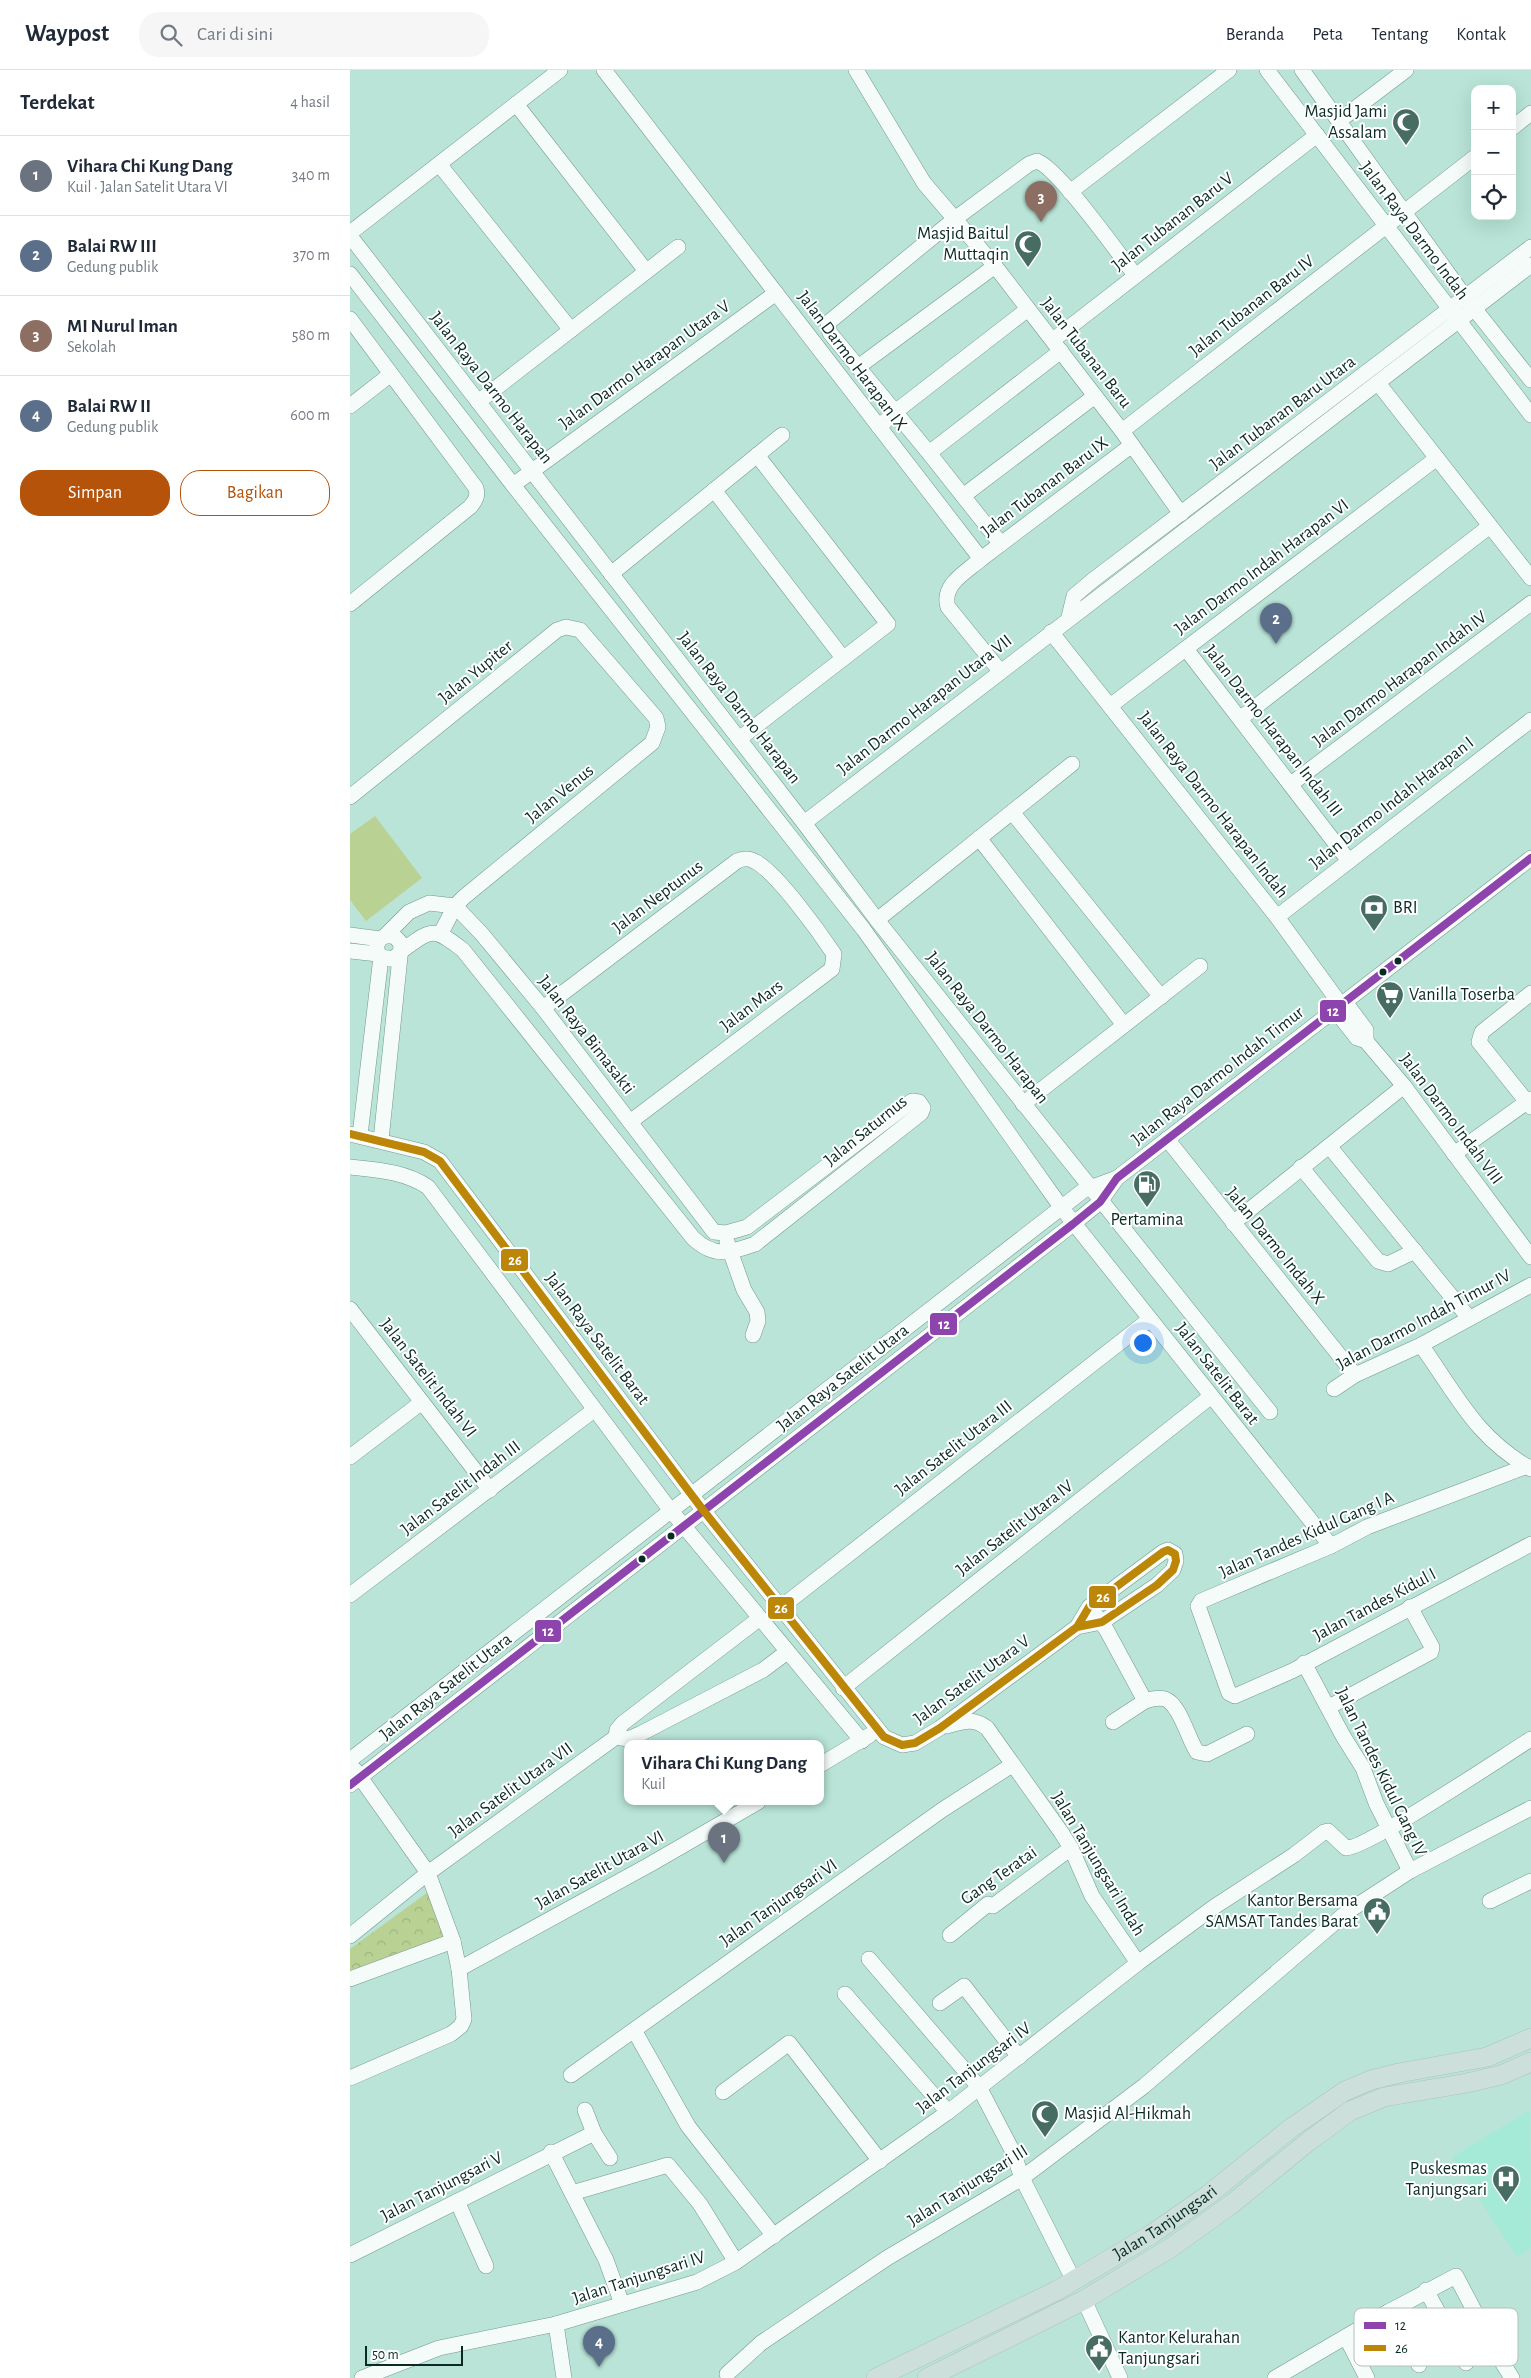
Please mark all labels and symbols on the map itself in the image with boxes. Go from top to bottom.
place label: Masjid Jami Assalam [1304,103,1387,142]
mosque icon: Masjid Jami Assalam [1391,107,1421,146]
street label: Jalan Raya Darmo Indah [1356,159,1472,303]
street label: Jalan Tubanan Baru V [1109,169,1238,275]
pin: 3 [1025,181,1057,222]
place label: Masjid Baitul Muttaqin [917,225,1009,264]
mosque icon: Masjid Baitul Muttaqin [1013,229,1043,268]
street label: Jalan Tubanan Baru IV [1186,251,1318,360]
street label: Jalan Darmo Harapan IX [794,288,910,434]
street label: Jalan Tubanan Baru [1037,294,1135,412]
street label: Jalan Darmo Harapan Utara V [556,297,734,433]
street label: Jalan Raya Darmo Harapan [426,309,556,467]
street label: Jalan Tubanan Baru Utara [1207,353,1359,473]
street label: Jalan Tubanan Baru IX [978,433,1112,540]
street label: Jalan Darmo Indah Harapan VI [1172,496,1352,638]
pin: 2 [1260,603,1292,644]
street label: Jalan Darmo Harapan Indah IV [1310,607,1491,750]
street label: Jalan Raya Darmo Harapan [674,629,804,787]
street label: Jalan Darmo Harapan Utara VII [835,632,1015,778]
street label: Jalan Yupiter [436,637,516,707]
street label: Jalan Darmo Harapan Indah III [1201,642,1345,820]
street label: Jalan Raya Darmo Harapan Indah [1135,708,1291,902]
street label: Jalan Darmo Indah Harapan I [1307,734,1477,872]
street label: Jalan Venus [523,761,597,827]
street label: Jalan Neptunus [610,857,706,937]
bank icon: BRI [1359,893,1389,932]
place label: BRI [1393,899,1417,917]
street label: Jalan Raya Darmo Harapan [922,949,1052,1107]
unlabelled marker [1393,956,1403,966]
unlabelled marker [1378,967,1388,977]
street label: Jalan Raya Bimasakti [534,972,638,1098]
street label: Jalan Mars [717,977,787,1035]
supermarket icon: Vanilla Toserba [1375,980,1405,1019]
place label: Vanilla Toserba [1409,986,1515,1004]
line badge: 12 [1319,999,1347,1023]
street label: Jalan Raya Darmo Indah Timur [1129,1003,1308,1149]
text: 12 [1327,1005,1339,1019]
street label: Jalan Darmo Indah VIII [1396,1050,1506,1188]
street label: Jalan Saturnus [821,1092,911,1170]
fuel station icon: Pertamina [1132,1169,1162,1208]
street label: Jalan Darmo Indah X [1222,1184,1328,1308]
place label: Pertamina [1111,1211,1183,1229]
line badge: 26 [500,1248,529,1272]
text: 26 [508,1254,522,1268]
street label: Jalan Darmo Indah Timur IV [1334,1266,1515,1374]
street label: Jalan Raya Satelit Barat [542,1270,652,1409]
line badge: 12 [929,1312,958,1336]
street label: Jalan Satelit Indah VI [376,1315,480,1441]
text: 12 [938,1318,950,1332]
street label: Jalan Satelit Barat [1172,1320,1262,1428]
street label: Jalan Raya Satelit Utara [774,1321,912,1435]
your location [1130,1330,1156,1356]
street label: Jalan Satelit Utara III [892,1397,1016,1499]
street label: Jalan Satelit Indah III [398,1437,524,1539]
street label: Jalan Satelit Utara IV [953,1476,1077,1579]
street label: Jalan Tandes Kidul Gang I A [1217,1488,1397,1582]
unlabelled marker [666,1531,676,1541]
unlabelled marker [637,1554,647,1564]
street label: Jalan Tandes Kidul I [1311,1565,1439,1645]
line badge: 26 [1088,1585,1117,1609]
text: 26 [1096,1591,1110,1605]
line badge: 26 [767,1596,795,1620]
text: 26 [774,1602,788,1616]
line badge: 12 [534,1619,562,1643]
text: 12 [542,1625,554,1639]
street label: Jalan Raya Satelit Utara [377,1630,515,1744]
street label: Jalan Satelit Utara V [911,1632,1034,1728]
street label: Jalan Tandes Kidul Gang IV [1332,1685,1430,1860]
street label: Jalan Satelit Utara VII [446,1739,576,1841]
street label: Jalan Tanjungsari Indah [1048,1789,1148,1939]
pin: 1 [708,1822,740,1863]
street label: Jalan Satelit Utara VI [533,1827,667,1913]
street label: Gang Teratai [958,1843,1040,1909]
street label: Jalan Tanjungsari VI [717,1856,841,1950]
place label: Kantor Bersama SAMSAT Tandes Barat [1205,1892,1358,1931]
public building icon: Kantor Bersama SAMSAT Tandes Barat [1362,1896,1392,1935]
street label: Jalan Tanjungsari IV [914,2019,1035,2117]
mosque icon: Masjid Al-Hikmah [1030,2099,1060,2138]
place label: Masjid Al-Hikmah [1064,2105,1191,2123]
street label: Jalan Tanjungsari III [905,2142,1031,2230]
street label: Jalan Tanjungsari V [379,2148,506,2225]
place label: Puskesmas Tanjungsari [1405,2160,1487,2199]
hospital icon: Puskesmas Tanjungsari [1491,2164,1521,2203]
street label: Jalan Tanjungsari [1111,2182,1221,2264]
street label: Jalan Tanjungsari IV [571,2248,708,2308]
legend [1354,2308,1518,2366]
text: 12 [1395,2319,1406,2333]
pin: 4 [583,2326,615,2367]
place label: Kantor Kelurahan Tanjungsari [1118,2329,1240,2368]
public building icon: Kantor Kelurahan Tanjungsari [1084,2333,1114,2372]
text: 26 [1395,2342,1408,2356]
scale bar [365,2343,462,2366]

